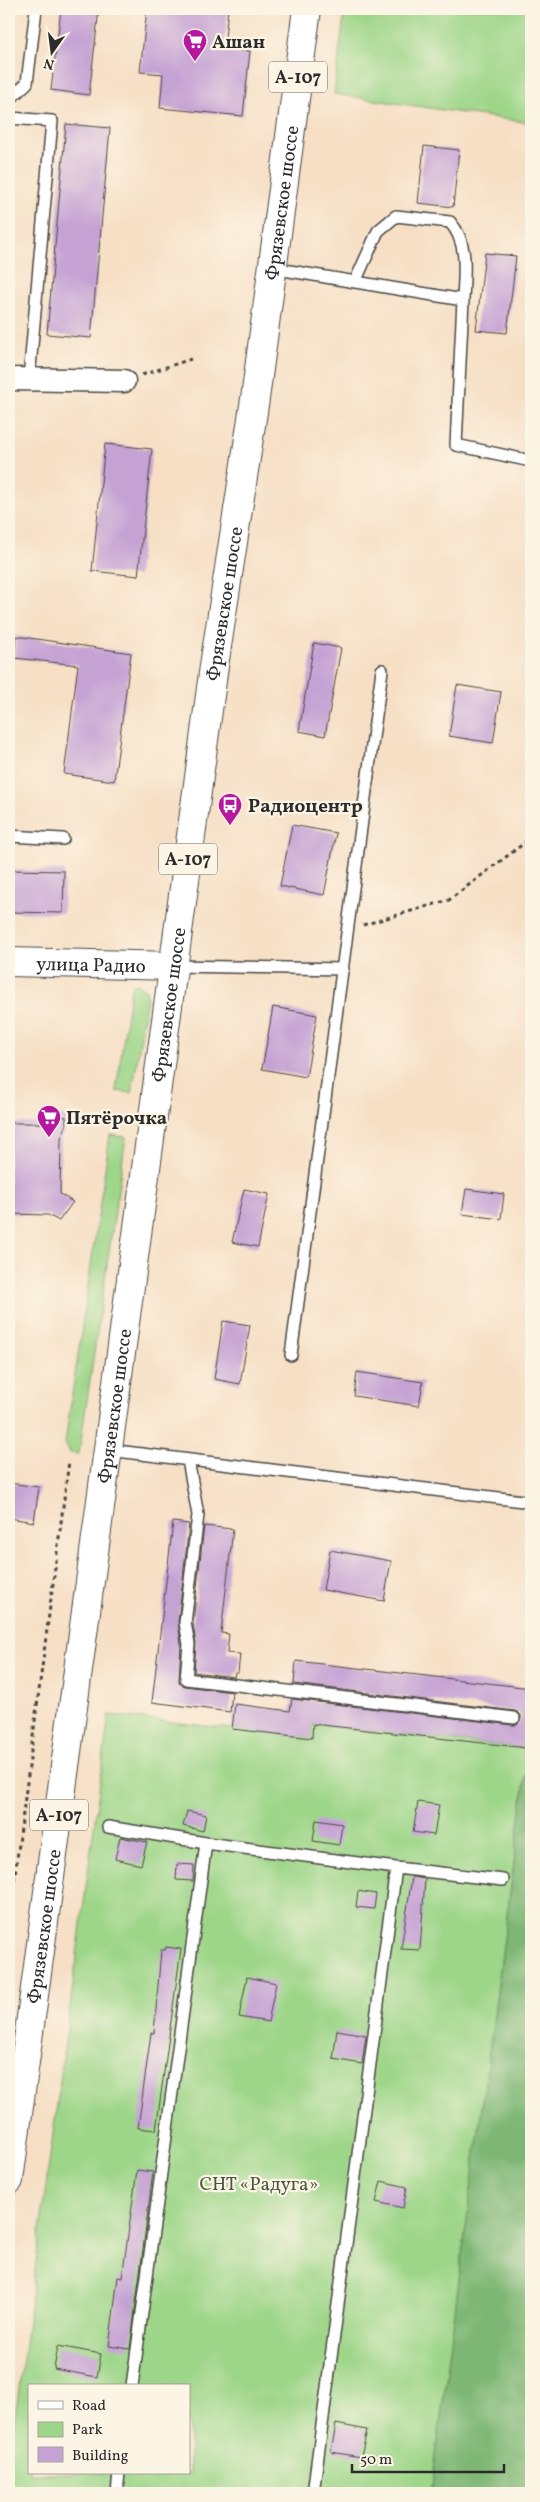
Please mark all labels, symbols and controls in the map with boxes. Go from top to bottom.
north arrow [28,28,78,78]
supermarket icon: Ашан [182,28,208,62]
place label: Ашан [212,30,265,56]
text: N [42,53,56,74]
road number: А-107 [269,62,327,92]
street label: Фрязевское шоссе [260,124,306,282]
street label: Фрязевское шоссе [201,525,250,683]
bus stop icon: Радиоцентр [217,792,243,826]
place label: Радиоцентр [248,794,363,820]
road number: А-107 [159,844,217,874]
street label: Фрязевское шоссе [147,926,193,1084]
street label: улица Радио [36,952,146,980]
supermarket icon: Пятёрочка [36,1104,62,1138]
place label: Пятёрочка [66,1106,167,1132]
street label: Фрязевское шоссе [92,1327,139,1485]
road number: А-107 [30,1800,88,1830]
street label: Фрязевское шоссе [22,1848,69,2006]
park label: СНТ «Радуга» [200,2172,318,2198]
legend [28,2384,190,2474]
text: Road [72,2396,106,2417]
text: Park [72,2420,103,2441]
scale bar [352,2442,505,2474]
text: Building [72,2446,129,2467]
text: 50 m [360,2450,392,2471]

